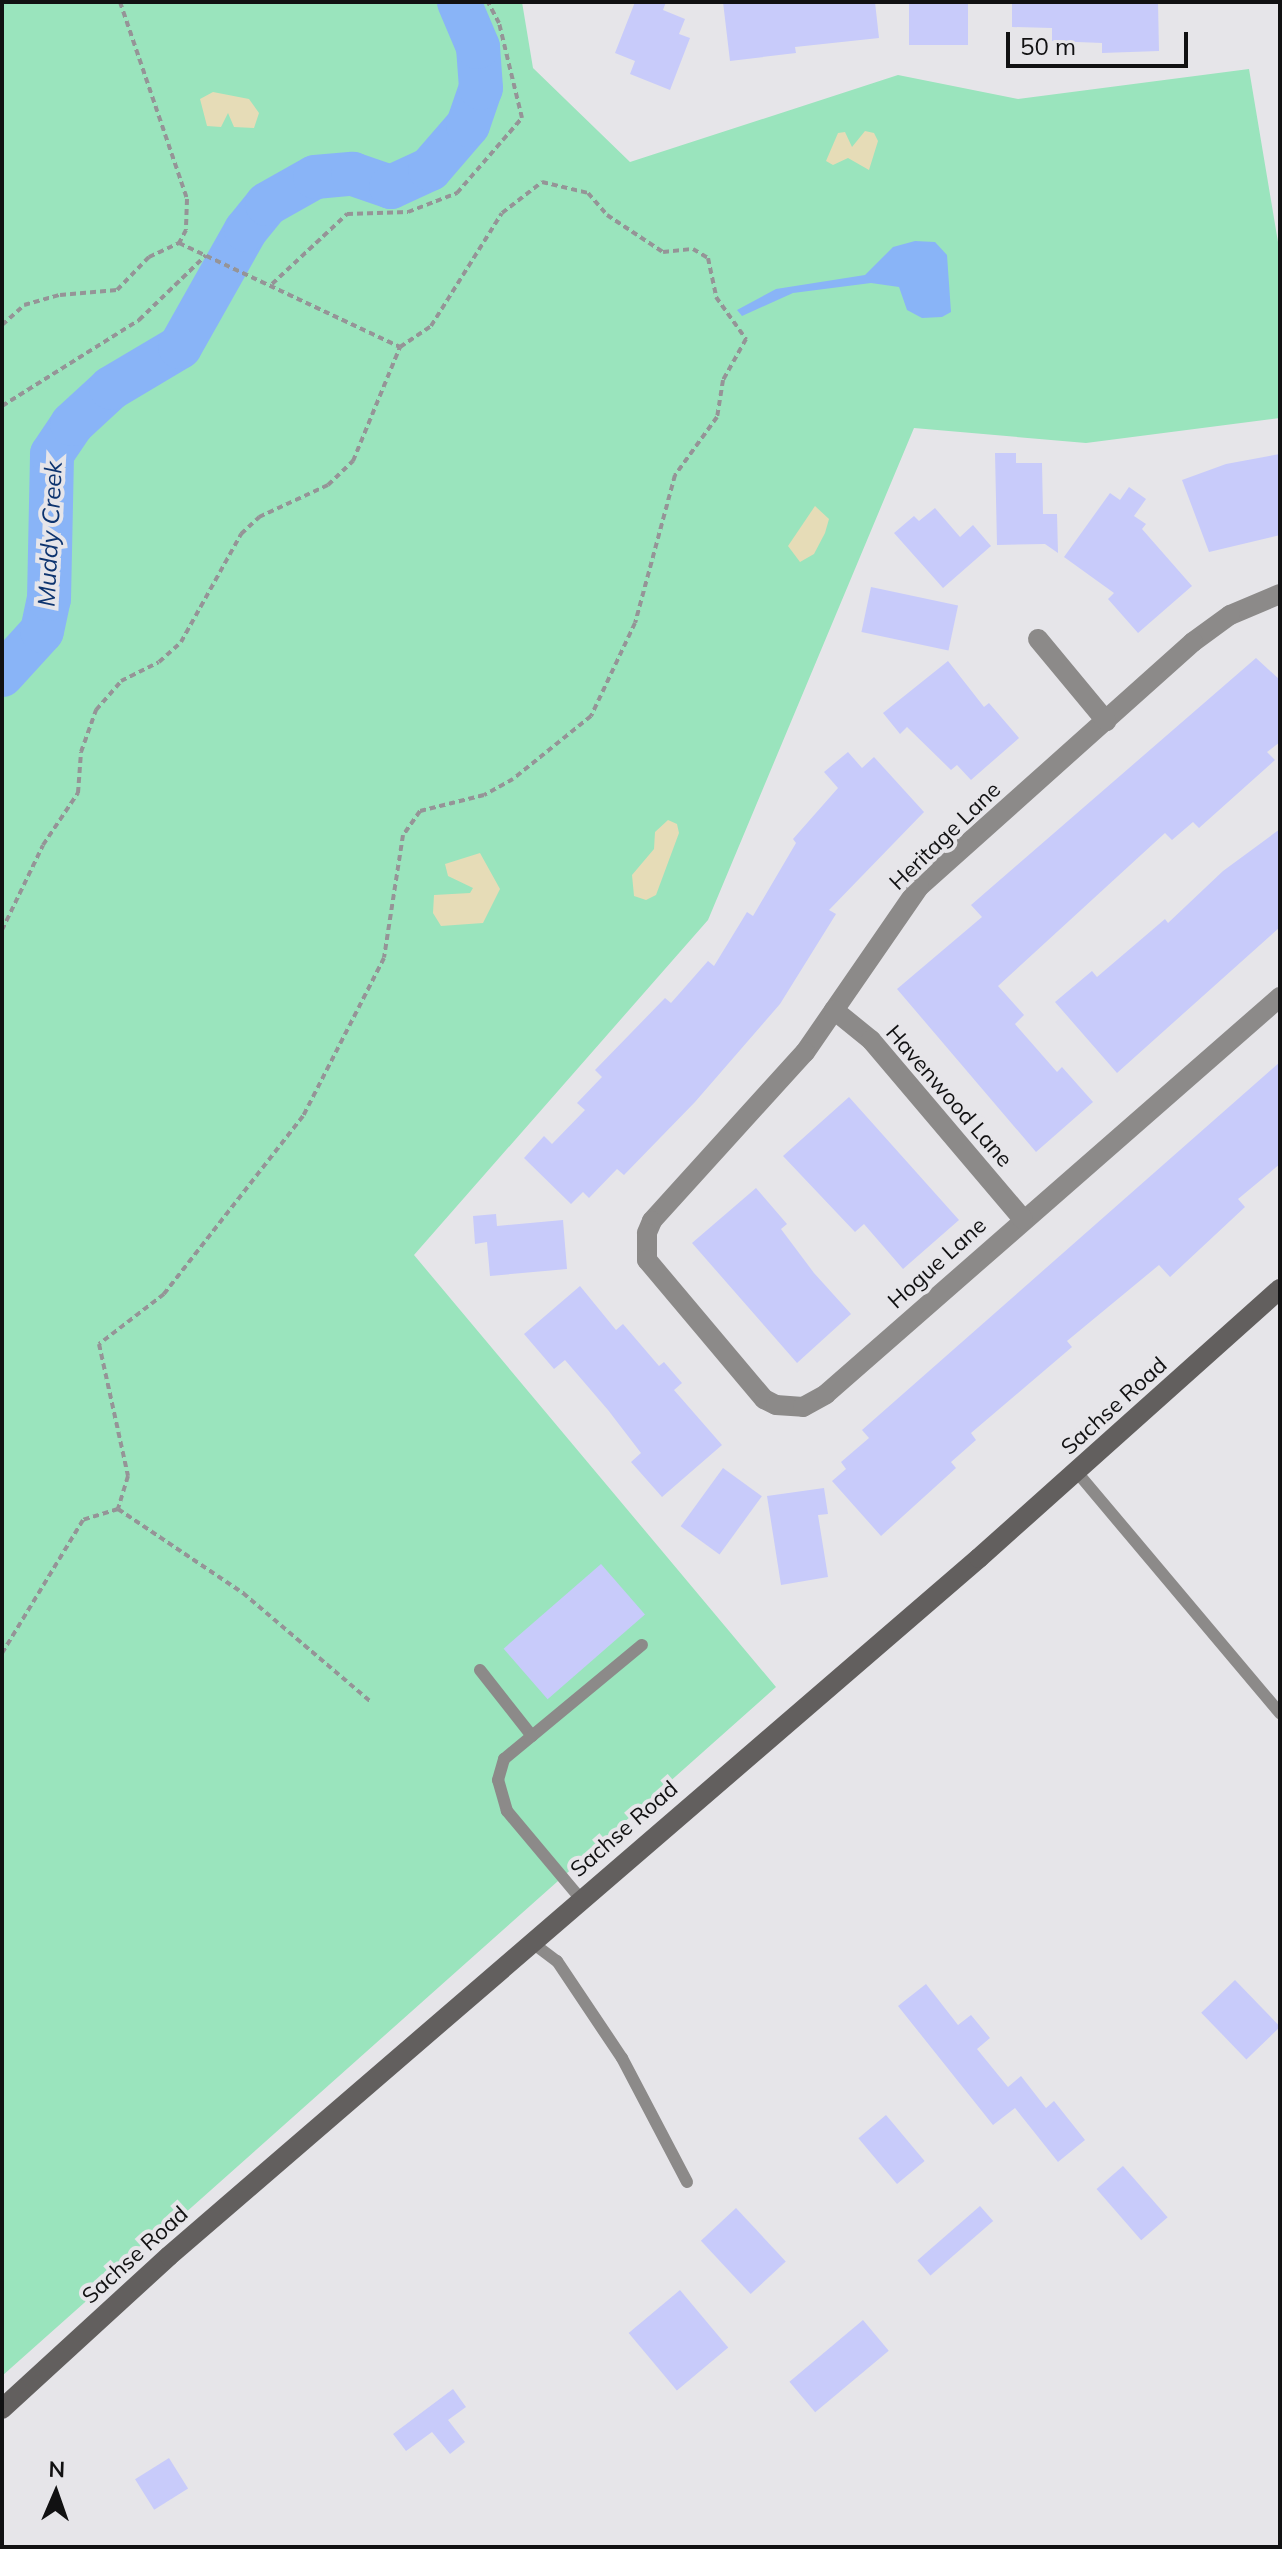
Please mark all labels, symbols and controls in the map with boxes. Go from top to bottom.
scale bar [1010,16,1192,66]
text: 50 m [1020,31,1076,61]
water label: Muddy Creek [32,460,68,608]
street label: Heritage Lane [884,777,1006,895]
street label: Havenwood Lane [880,1020,1018,1172]
street label: Hogue Lane [882,1212,992,1314]
street label: Sachse Road [1056,1352,1172,1460]
street label: Sachse Road [565,1775,683,1883]
street label: Sachse Road [77,2201,193,2309]
north arrow [16,2453,96,2533]
text: N [48,2455,66,2483]

